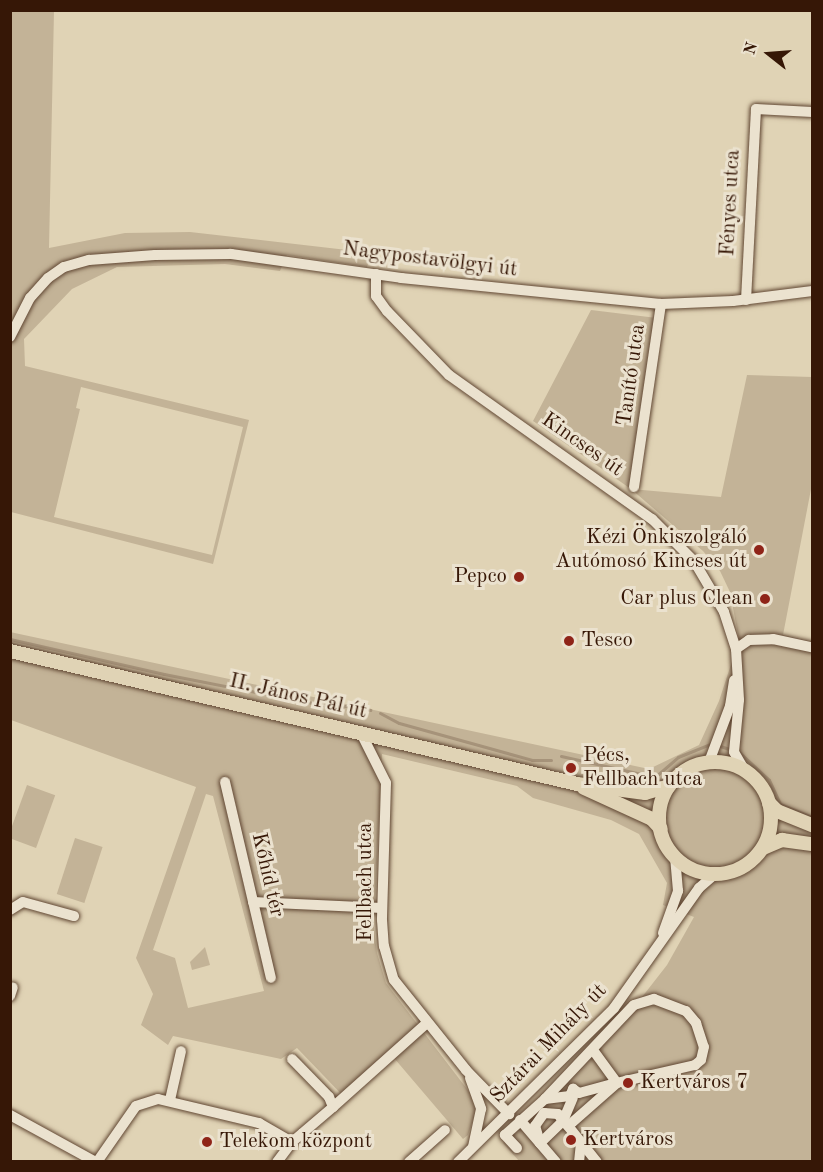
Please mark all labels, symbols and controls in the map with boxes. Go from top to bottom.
north arrow [739,24,799,84]
text: N [742,41,761,57]
street label: Fényes utca [716,149,746,257]
street label: Nagypostavölgyi út [341,237,519,283]
street label: Tanító utca [612,322,652,428]
street label: Kincses út [536,408,628,482]
place label: Kézi Önkiszolgáló Autómosó Kincses út [555,525,747,575]
marker: Kézi Önkiszolgáló Autómosó Kincses út [752,543,766,557]
place label: Pepco [454,564,507,590]
marker: Pepco [512,570,526,584]
place label: Car plus Clean [620,586,753,612]
marker: Car plus Clean [758,592,772,606]
place label: Tesco [581,628,633,654]
marker: Tesco [562,634,576,648]
street label: II. János Pál út [227,669,369,725]
place label: Pécs, Fellbach utca [583,743,702,793]
marker: Pécs, Fellbach utca [564,761,578,775]
street label: Fellbach utca [353,822,379,942]
street label: Kőhíd tér [245,830,289,920]
street label: Sztárai Mihály út [485,979,613,1109]
place label: Kertváros 7 [640,1070,749,1096]
marker: Kertváros 7 [621,1076,635,1090]
place label: Kertváros [583,1127,673,1153]
place label: Telekom központ [219,1129,372,1155]
marker: Kertváros [564,1133,578,1147]
marker: Telekom központ [200,1135,214,1149]

